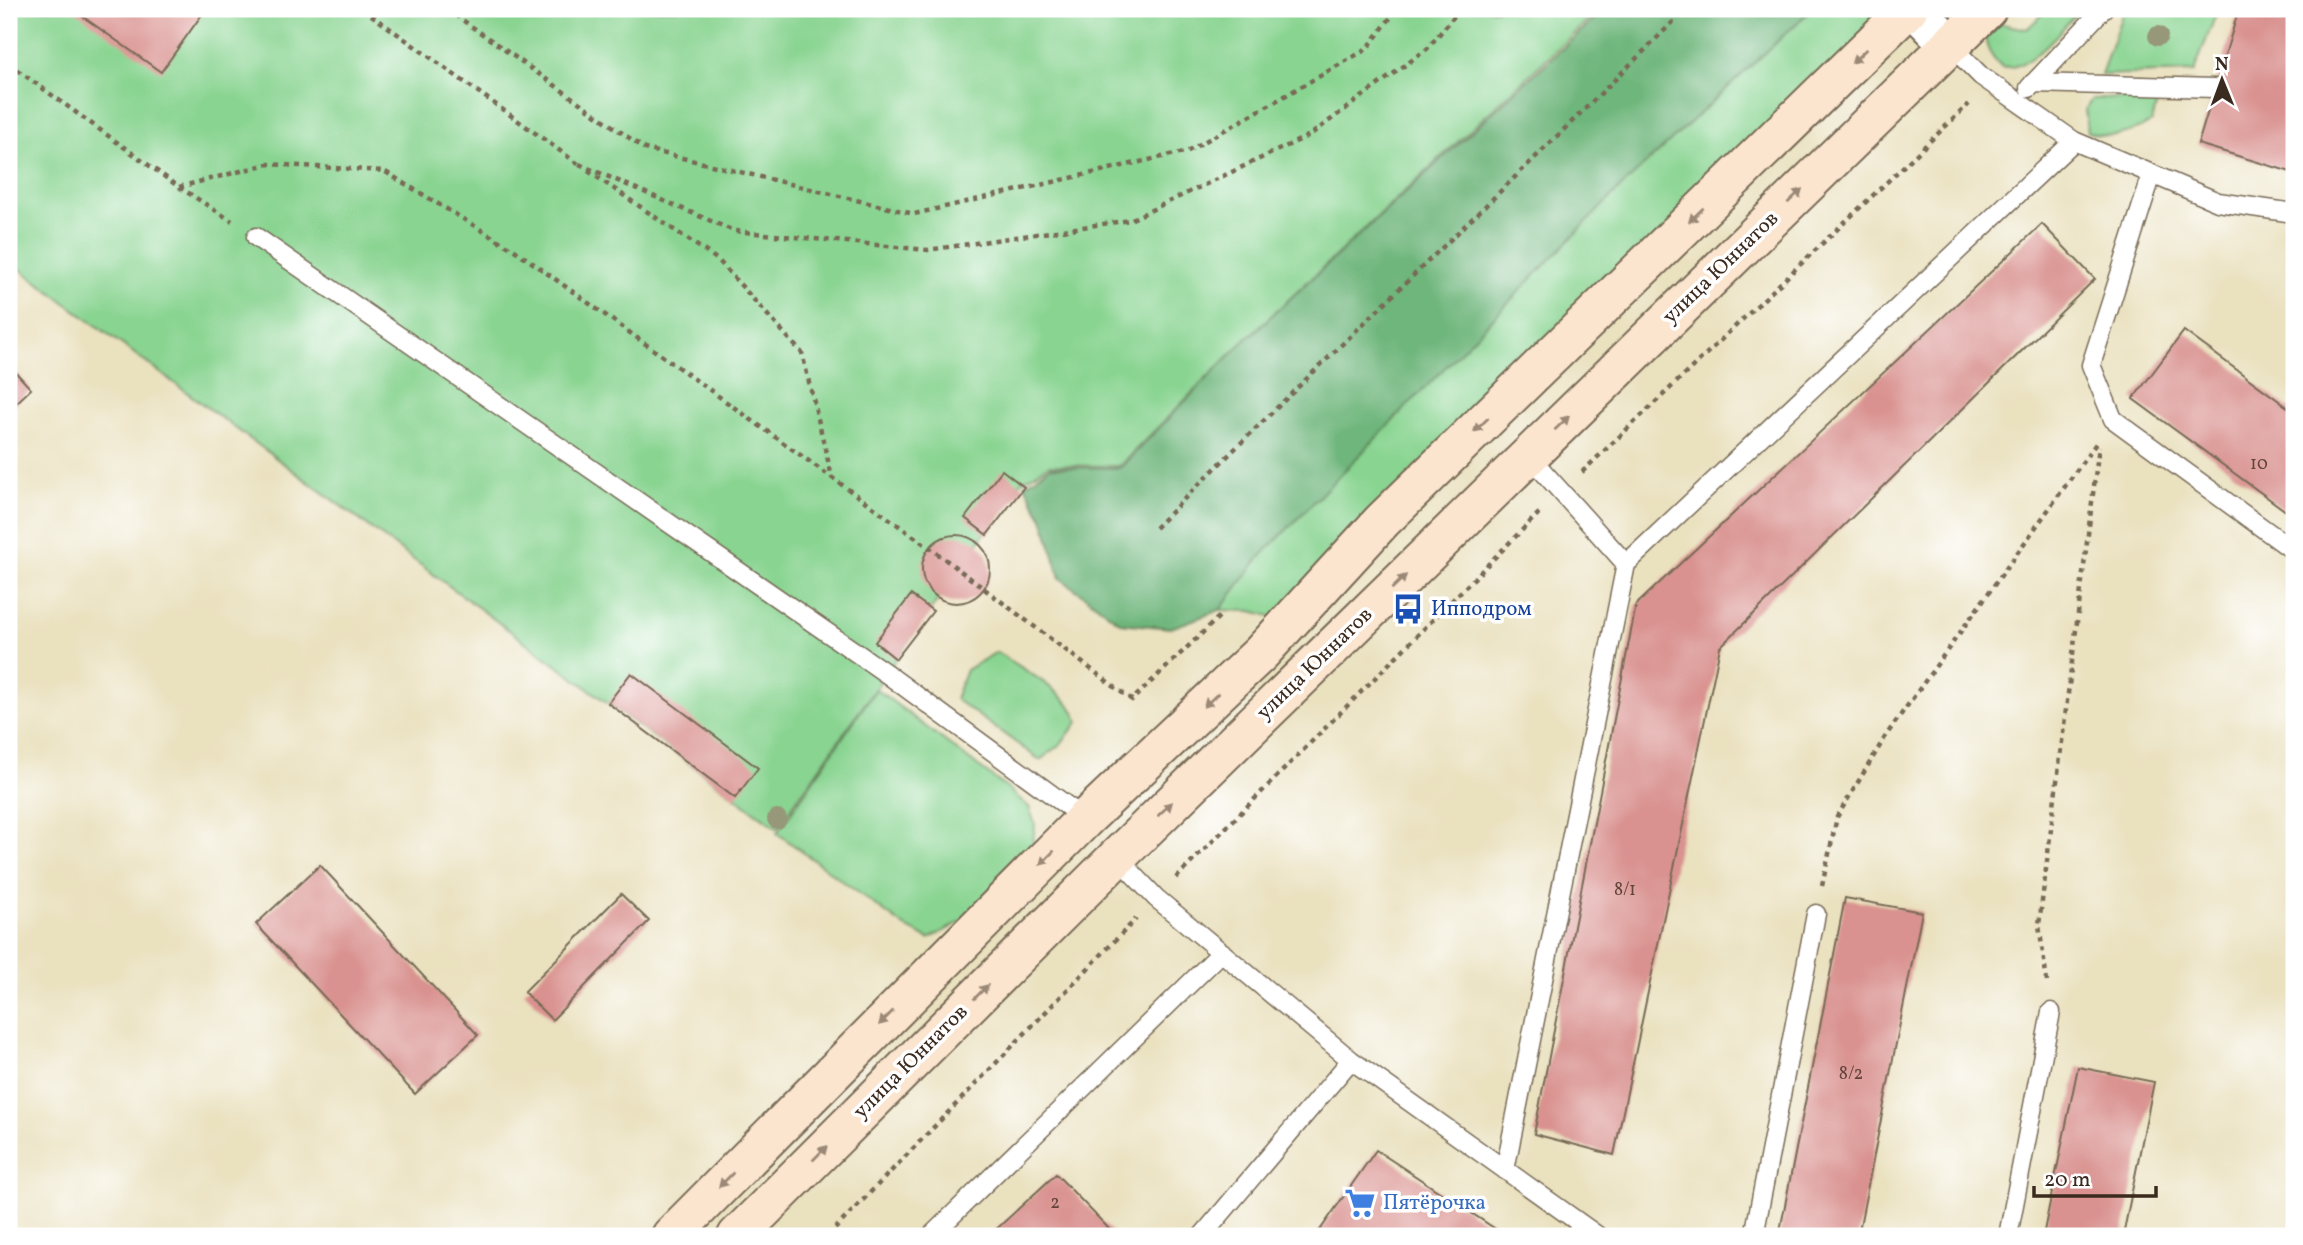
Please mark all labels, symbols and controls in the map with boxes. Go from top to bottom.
north arrow [2188,46,2258,116]
one-way arrow [1851,48,1868,64]
text: N [2215,52,2229,78]
one-way arrow [1786,189,1803,205]
street label: улица Юннатов [1656,205,1786,331]
one-way arrow [1688,207,1705,223]
one-way arrow [1553,415,1570,432]
one-way arrow [1472,417,1489,434]
house number: 10 [2250,452,2268,477]
one-way arrow [1390,574,1407,591]
bus stop icon: Ипподром [1391,592,1425,626]
place label: Ипподром [1431,595,1532,624]
street label: улица Юннатов [1250,601,1380,727]
one-way arrow [1203,692,1220,708]
one-way arrow [1157,801,1174,818]
one-way arrow [1039,849,1056,865]
house number: 8/1 [1614,878,1636,903]
one-way arrow [973,984,990,1001]
street label: улица Юннатов [847,998,975,1126]
one-way arrow [877,1010,894,1027]
house number: 8/2 [1839,1062,1863,1087]
one-way arrow [812,1145,829,1162]
scale bar [2034,1154,2156,1198]
text: 20 m [2044,1166,2090,1195]
one-way arrow [718,1172,735,1189]
supermarket icon: Пятёрочка [1343,1186,1377,1220]
place label: Пятёрочка [1383,1189,1486,1218]
house number: 2 [1050,1191,1060,1216]

